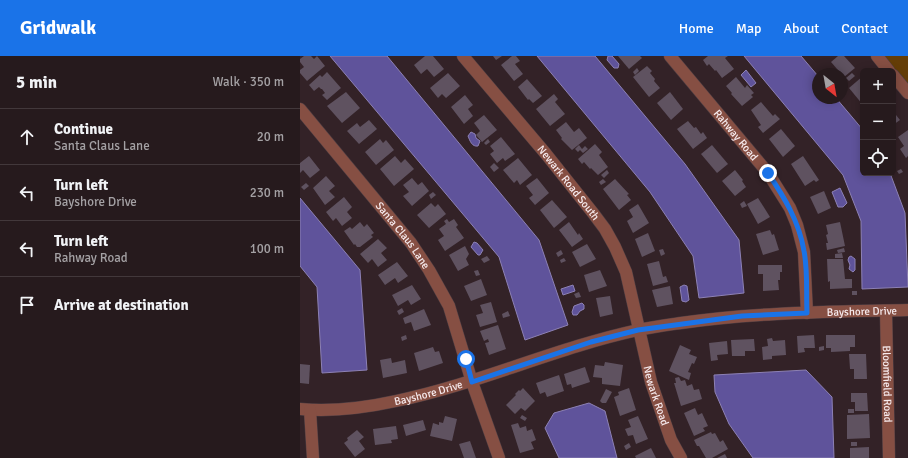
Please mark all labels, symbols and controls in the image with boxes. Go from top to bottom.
text: Gridwalk [20,16,96,40]
text: Home [679,20,714,37]
text: Map [736,20,761,37]
text: About [783,20,819,37]
text: Contact [841,20,888,37]
north arrow [812,68,848,104]
map controls [860,68,896,176]
button: + [860,68,896,104]
text: 5 min [16,72,57,93]
text: Walk · 350 m [213,74,284,90]
button: − [860,104,896,140]
street label: Rahway Road [711,107,761,163]
text: Continue [54,120,113,138]
icon: ahead [16,126,38,148]
text: 20 m [257,129,284,145]
text: Santa Claus Lane [54,138,150,154]
button: locate [860,140,896,176]
street label: Newark Road South [535,143,603,223]
route end [759,164,777,182]
text: Turn left [54,176,108,194]
icon: left [16,182,38,204]
text: 230 m [250,185,284,201]
text: Bayshore Drive [54,194,137,210]
street label: Santa Claus Lane [373,199,433,271]
text: Turn left [54,232,108,250]
icon: left [16,238,38,260]
text: 100 m [250,241,284,257]
text: Rahway Road [54,250,128,266]
icon: arrive [16,294,38,316]
text: Arrive at destination [54,296,189,314]
street label: Bayshore Drive [827,304,897,318]
street label: Bloomfield Road [880,345,895,423]
route start [457,350,475,368]
street label: Newark Road [641,364,672,427]
street label: Bayshore Drive [393,377,464,408]

